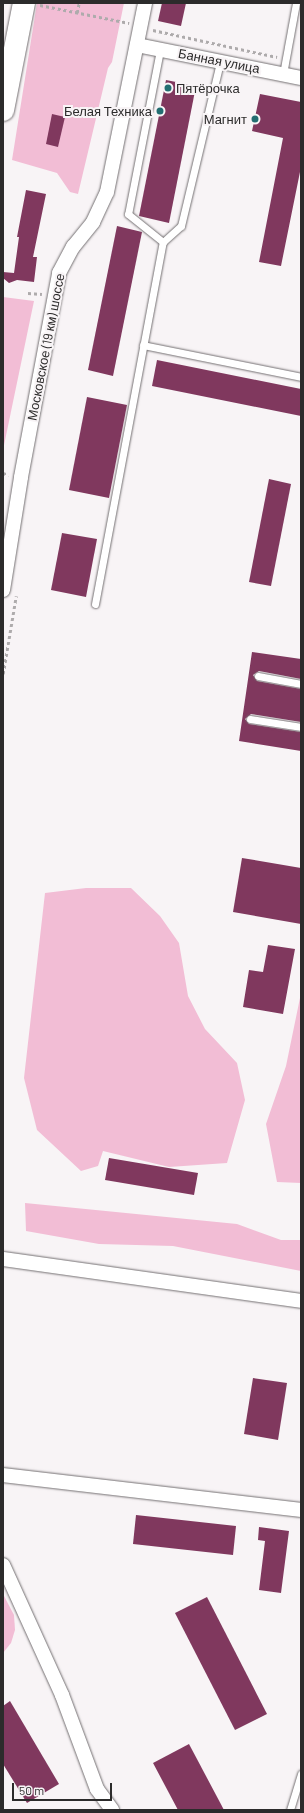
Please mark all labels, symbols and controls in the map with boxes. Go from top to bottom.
street label: Банная улица [177,45,261,77]
place label: Пятёрочка [176,80,240,96]
marker: Пятёрочка [163,83,173,93]
place label: Белая Техника [64,103,152,119]
marker: Белая Техника [155,106,165,116]
place label: Магнит [204,111,247,127]
marker: Магнит [250,114,260,124]
street label: Московское (19 км) шоссе [24,272,68,422]
scale bar [14,1775,114,1801]
text: 50 m [19,1783,44,1797]

